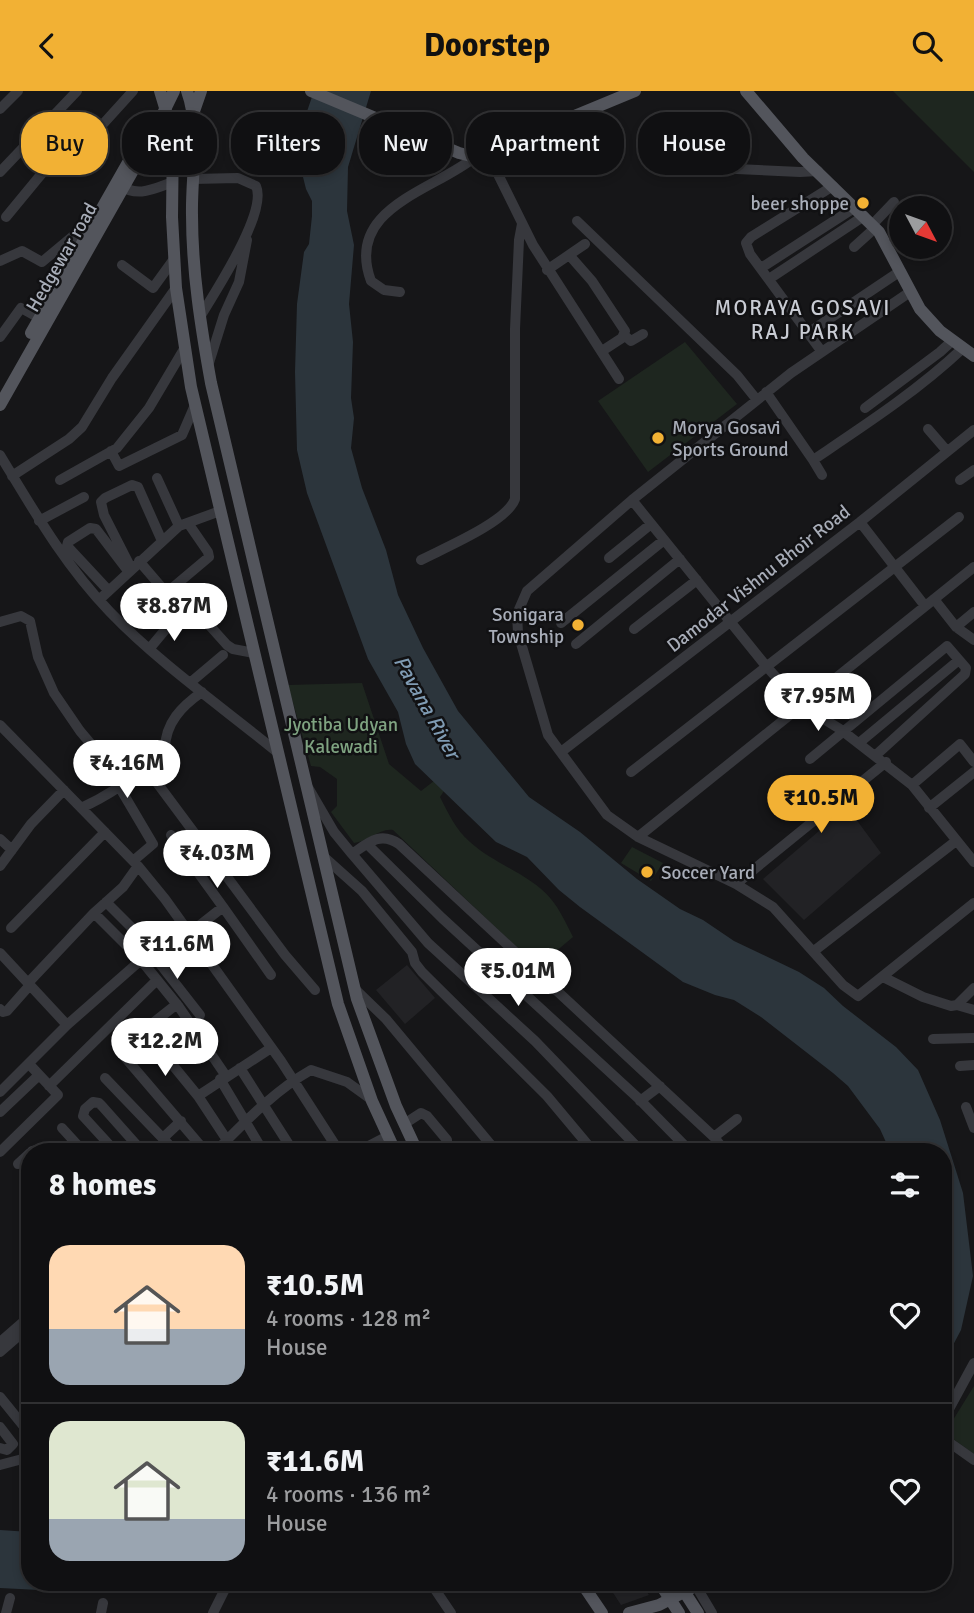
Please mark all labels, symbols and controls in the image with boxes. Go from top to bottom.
text: Doorstep [424,26,550,65]
icon: back [28,27,66,65]
icon: search [908,27,946,65]
chip: Buy [21,112,108,175]
chip: Rent [122,112,217,175]
chip: Filters [231,112,345,175]
chip: New [359,112,452,175]
chip: Apartment [466,112,624,175]
chip: House [638,112,750,175]
place label: beer shoppe [751,192,849,216]
marker: beer shoppe [855,195,871,211]
north arrow [889,196,952,259]
map controls [889,196,952,259]
street label: Hedgewar road [21,199,103,316]
district label: MORAYA GOSAVI RAJ PARK [714,295,892,345]
place label: Morya Gosavi Sports Ground [672,416,789,462]
marker: Morya Gosavi Sports Ground [650,430,666,446]
street label: Damodar Vishnu Bhoir Road [662,500,855,658]
pin: ₹8.87M [117,583,231,643]
text: ₹8.87M [136,591,212,620]
place label: Sonigara Township [489,603,564,649]
marker: Sonigara Township [570,617,586,633]
water label: Pavana River [388,651,468,766]
pin: ₹7.95M [761,673,875,733]
text: ₹7.95M [780,681,856,710]
park label: Jyotiba Udyan Kalewadi [284,713,398,759]
pin: ₹4.16M [70,741,184,800]
text: ₹4.16M [89,748,165,777]
pin: ₹10.5M [764,775,878,835]
text: ₹10.5M [783,783,859,812]
pin: ₹4.03M [160,831,274,890]
text: ₹4.03M [179,838,255,867]
place label: Soccer Yard [661,861,755,885]
marker: Soccer Yard [639,864,655,880]
pin: ₹11.6M [120,921,234,981]
text: ₹11.6M [139,929,215,958]
pin: ₹5.01M [461,949,575,1008]
text: ₹5.01M [480,956,556,985]
pin: ₹12.2M [108,1019,222,1078]
text: ₹12.2M [127,1026,203,1055]
icon: filters [886,1166,924,1204]
text: 8 homes [49,1167,156,1204]
text: ₹10.5M [266,1267,364,1304]
icon: home [105,1273,189,1357]
icon: heart [886,1296,924,1334]
text: 4 rooms · 128 m² [266,1304,431,1333]
text: House [266,1333,328,1362]
text: ₹11.6M [266,1443,364,1480]
icon: home [105,1449,189,1533]
icon: heart [886,1472,924,1510]
text: 4 rooms · 136 m² [266,1480,431,1509]
text: House [266,1509,328,1538]

